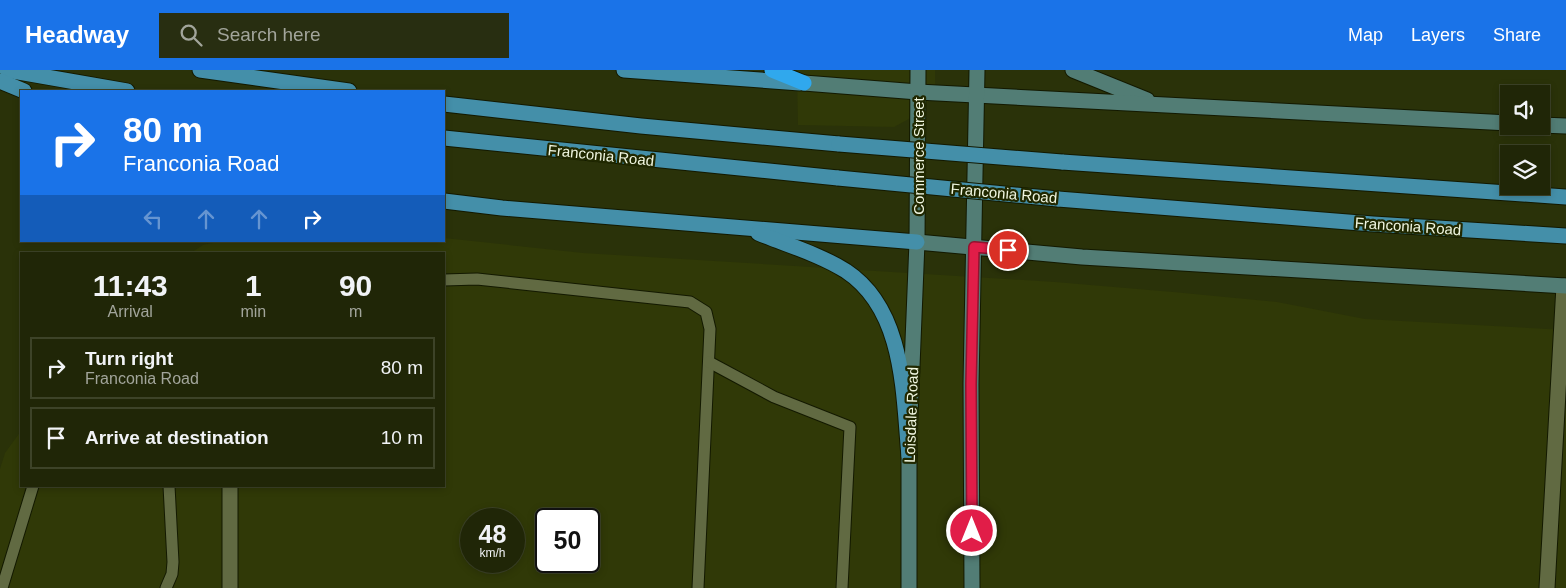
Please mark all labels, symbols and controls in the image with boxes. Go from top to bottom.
search box [159,13,509,58]
text: Headway [25,21,129,48]
icon: search [177,21,205,49]
text: Search here [217,24,321,45]
text: Map [1348,25,1383,45]
text: Layers [1411,25,1465,45]
text: Share [1493,25,1541,45]
map controls [1500,85,1550,195]
button: sound [1500,85,1550,135]
street label: Commerce Street [910,96,927,215]
icon: right [40,110,105,175]
text: 80 m [123,110,203,149]
street label: Franconia Road [547,141,655,169]
button: layers [1500,145,1550,195]
text: Franconia Road [123,151,280,176]
street label: Franconia Road [950,180,1058,206]
icon: left [139,205,167,233]
icon: ahead [192,205,220,233]
icon: ahead [245,205,273,233]
icon: right [298,205,326,233]
street label: Franconia Road [1354,214,1462,238]
pin [987,229,1029,271]
icon: arrive [994,236,1022,264]
text: 11:43 [93,269,168,302]
text: 1 [245,269,262,302]
text: 90 [339,269,372,302]
text: Arrival [108,303,153,320]
text: min [240,303,266,320]
text: m [349,303,362,320]
text: Turn right [85,348,173,369]
icon: right [42,354,70,382]
text: 80 m [381,357,423,378]
street label: Loisdale Road [901,367,921,463]
text: Franconia Road [85,370,199,387]
icon: arrive [42,424,70,452]
text: Arrive at destination [85,427,269,448]
text: 10 m [381,427,423,448]
position arrow [945,504,997,556]
speed limit sign: 50 [535,508,600,573]
text: 48 [479,520,506,548]
text: km/h [479,546,506,560]

